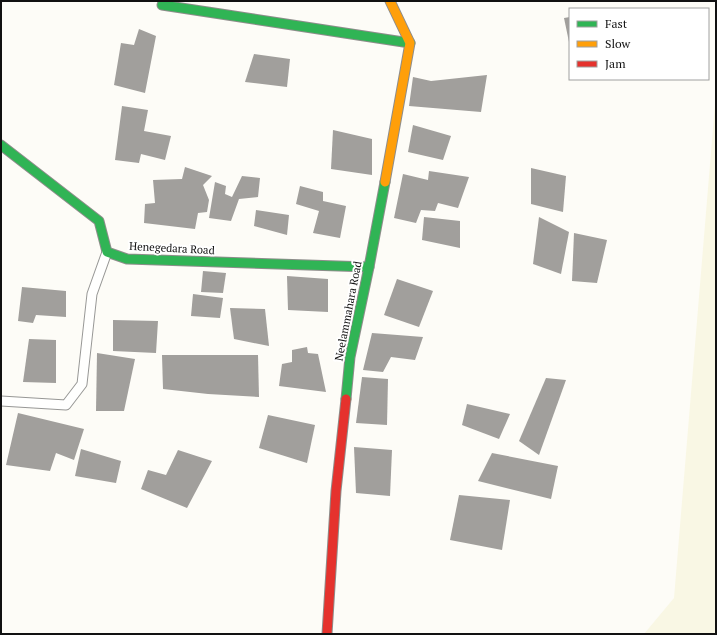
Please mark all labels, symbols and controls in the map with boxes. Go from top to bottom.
legend [569,8,709,80]
text: Fast [605,16,628,31]
text: Slow [605,36,631,51]
text: Jam [605,56,626,71]
street label: Henegedara Road [129,239,215,257]
street label: Neelammahara Road [331,260,365,362]

